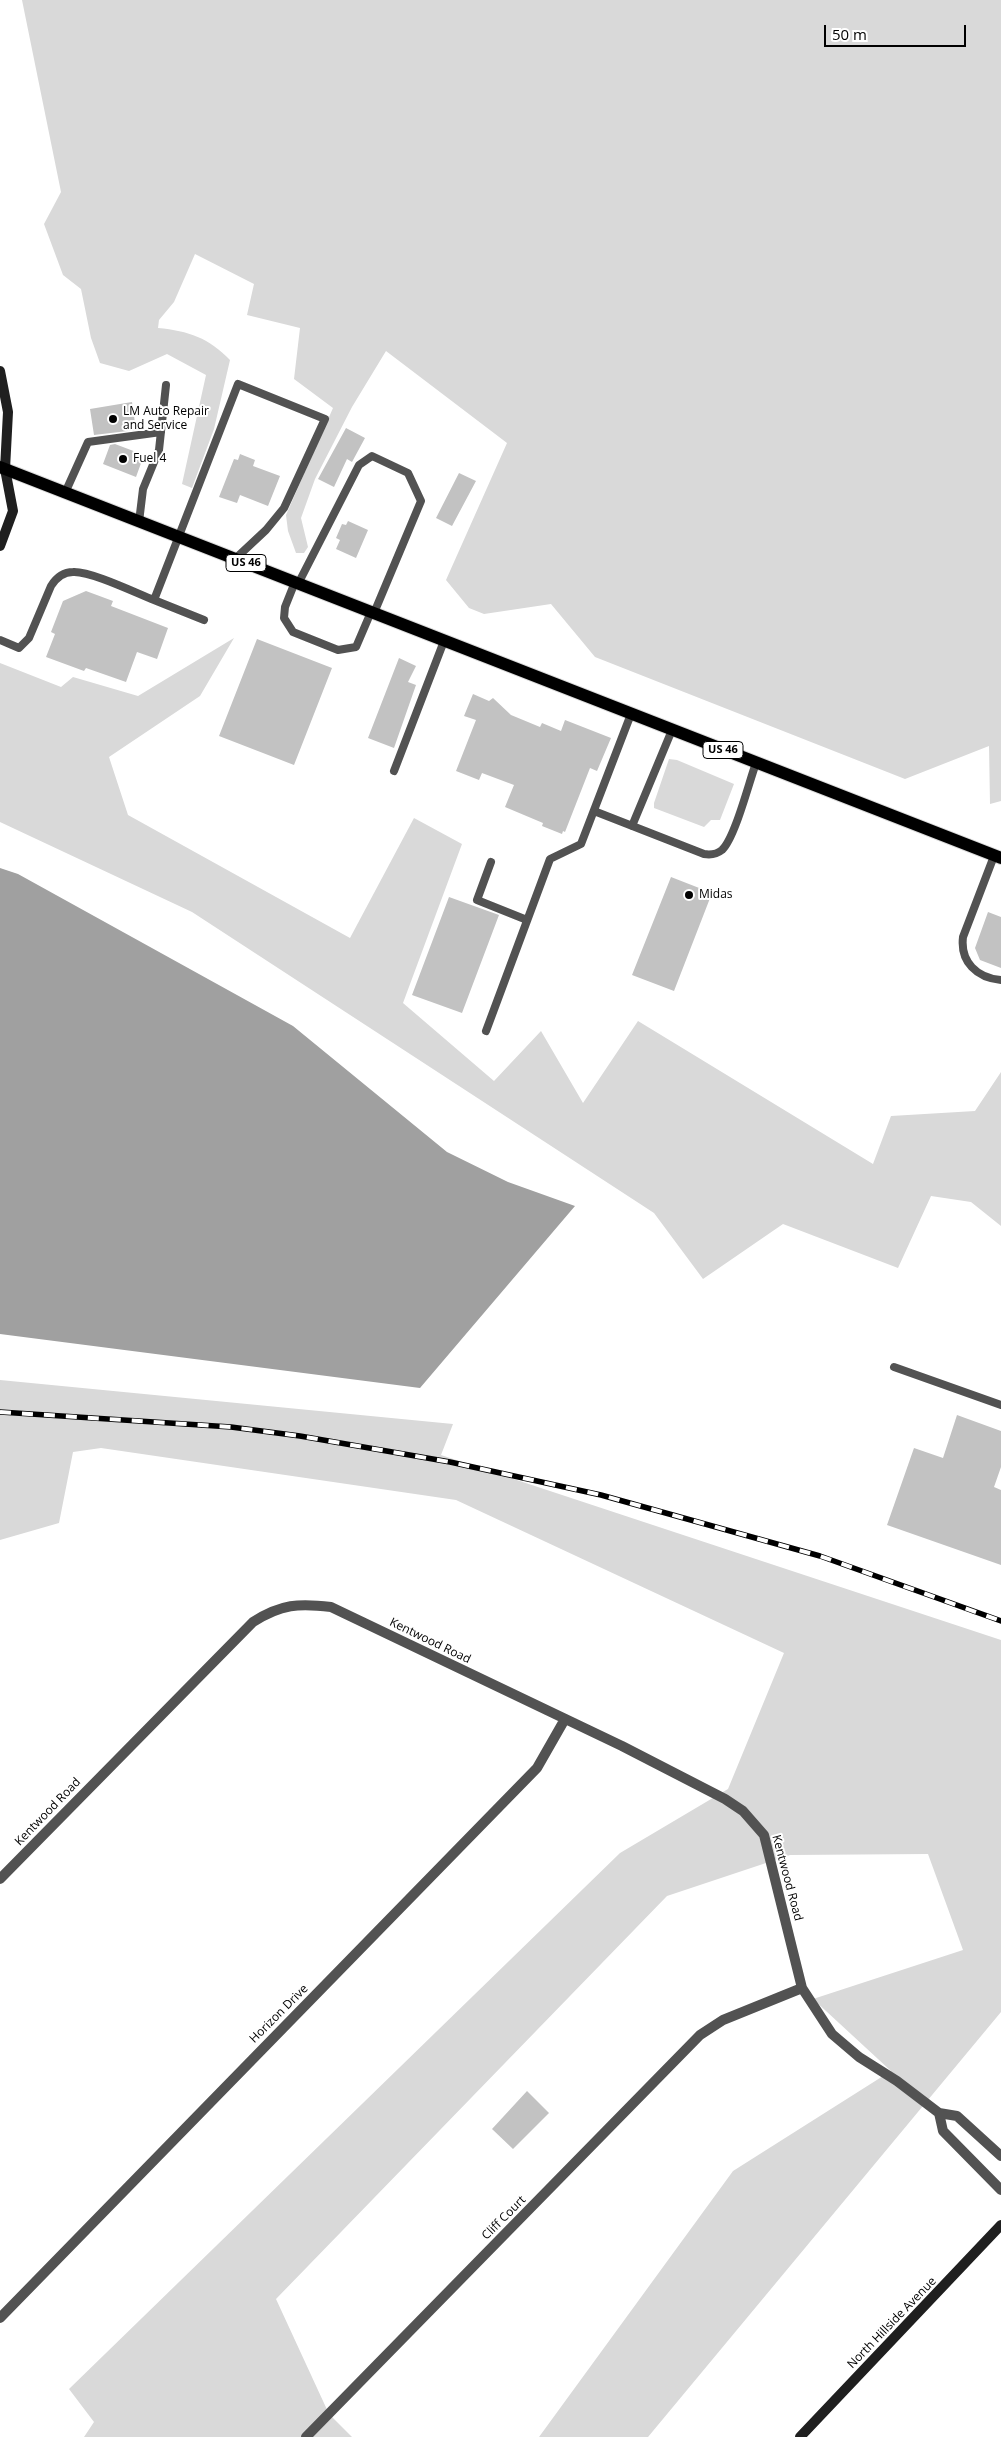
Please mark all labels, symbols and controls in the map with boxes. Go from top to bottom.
scale bar [826,15,968,47]
text: 50 m [832,24,867,44]
place label: LM Auto Repair and Service [123,405,209,433]
marker: LM Auto Repair and Service [107,413,119,425]
place label: Fuel 4 [133,452,166,466]
marker: Fuel 4 [117,453,129,465]
road number: US 46 [226,554,266,572]
road number: US 46 [703,742,743,758]
place label: Midas [699,888,733,902]
marker: Midas [683,889,695,901]
street label: Kentwood Road [387,1615,473,1667]
street label: Kentwood Road [12,1775,84,1849]
street label: Kentwood Road [769,1833,805,1923]
street label: Horizon Drive [247,1982,311,2046]
street label: Cliff Court [479,2193,529,2243]
street label: North Hillside Avenue [845,2274,939,2372]

